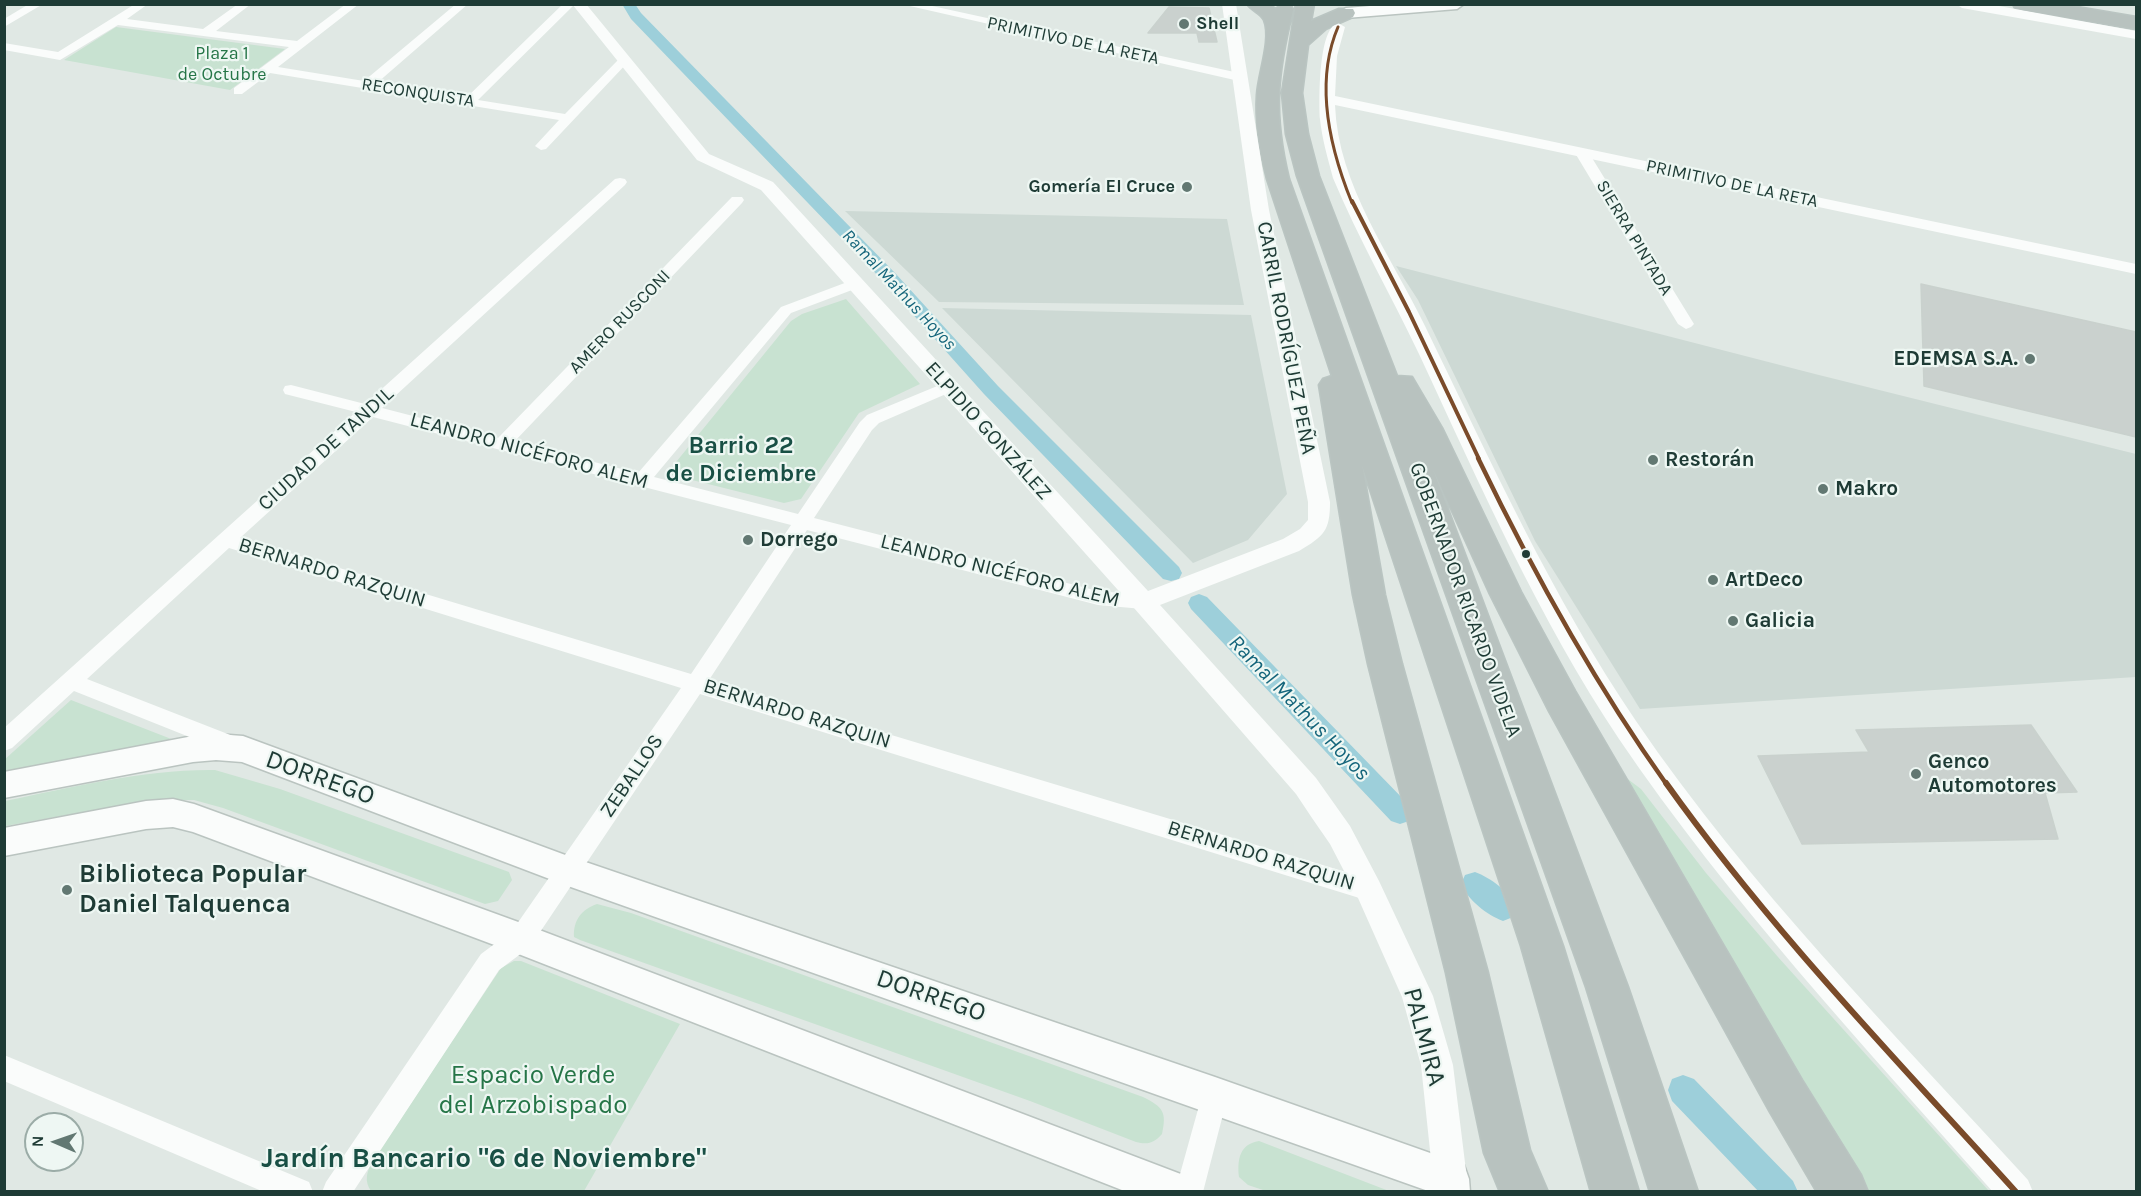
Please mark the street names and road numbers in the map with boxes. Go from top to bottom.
street label: PRIMITIVO DE LA RETA [985,12,1161,70]
street label: RECONQUISTA [360,73,476,113]
street label: PRIMITIVO DE LA RETA [1644,155,1820,213]
street label: SIERRA PINTADA [1591,176,1677,300]
street label: CARRIL RODRÍGUEZ PEÑA [1251,219,1321,457]
street label: AMERO RUSCONI [565,265,675,379]
street label: ELPIDIO GONZÁLEZ [919,357,1057,505]
street label: CIUDAD DE TANDIL [253,382,399,516]
street label: LEANDRO NICÉFORO ALEM [407,407,651,495]
street label: GOBERNADOR RICARDO VIDELA [1403,459,1527,741]
street label: LEANDRO NICÉFORO ALEM [878,529,1122,613]
street label: BERNARDO RAZQUIN [235,533,429,613]
street label: BERNARDO RAZQUIN [700,674,894,754]
street label: ZEBALLOS [595,729,669,823]
street label: DORREGO [261,744,379,812]
street label: BERNARDO RAZQUIN [1164,816,1358,896]
street label: DORREGO [872,963,990,1029]
street label: PALMIRA [1396,984,1452,1090]

